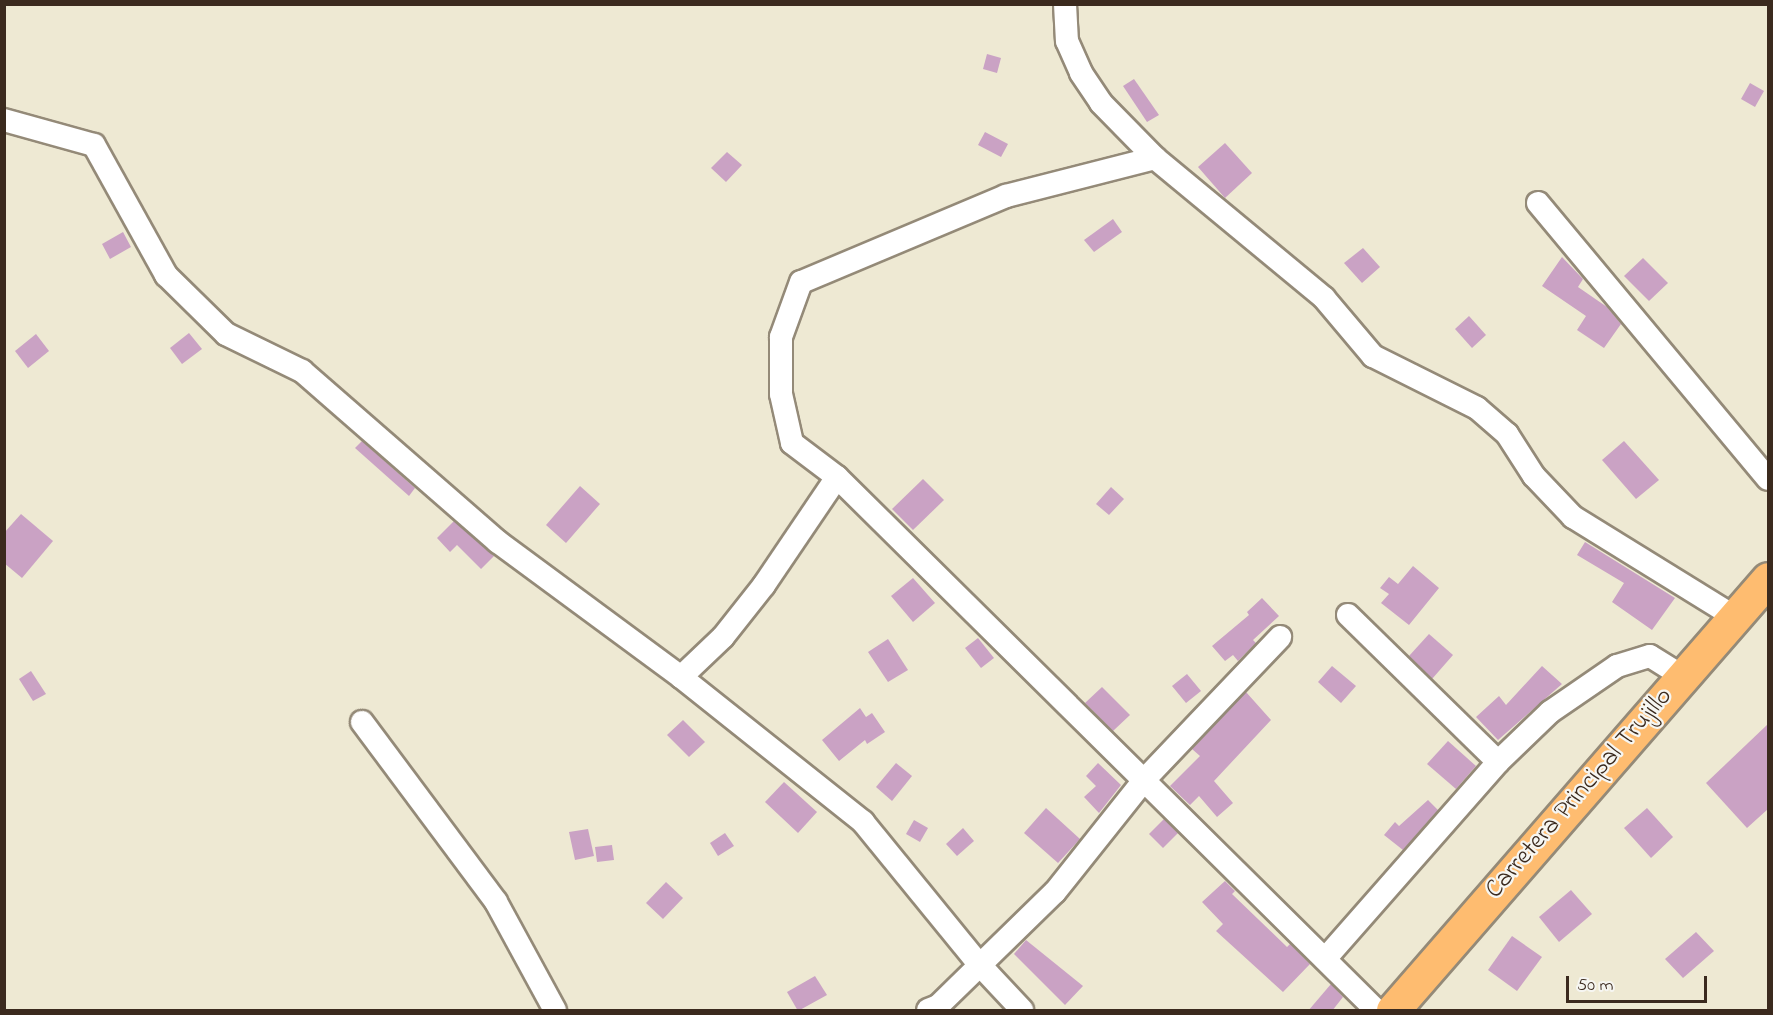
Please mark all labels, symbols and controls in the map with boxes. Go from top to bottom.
street label: Carretera Principal Trujillo [1480,682,1680,906]
scale bar [1569,964,1710,1002]
text: 50 m [1577,973,1614,999]

